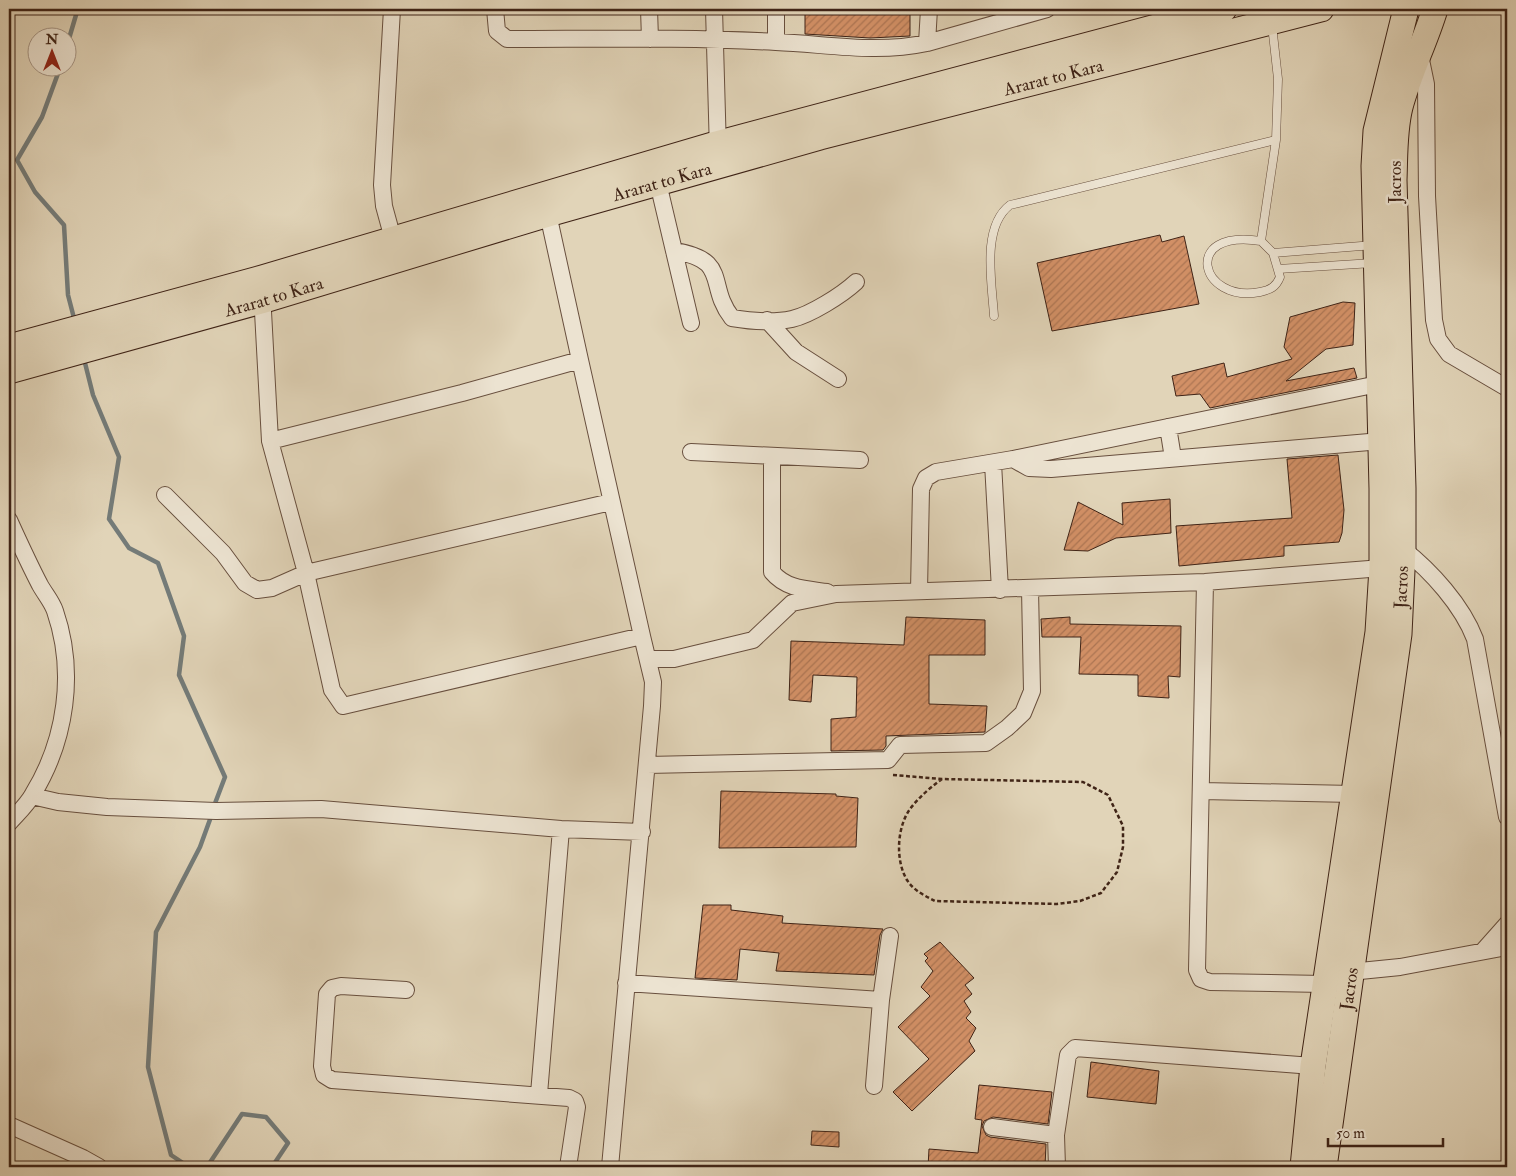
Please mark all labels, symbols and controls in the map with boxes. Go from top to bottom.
north arrow [28,28,78,78]
text: N [45,31,59,48]
street label: Ararat to Kara [1000,54,1106,102]
street label: Ararat to Kara [609,157,715,207]
street label: Jacros [1384,160,1407,205]
street label: Ararat to Kara [221,272,327,323]
street label: Jacros [1389,565,1414,610]
street label: Jacros [1335,966,1364,1013]
scale bar [1328,1116,1444,1148]
text: 50 m [1336,1124,1365,1143]

